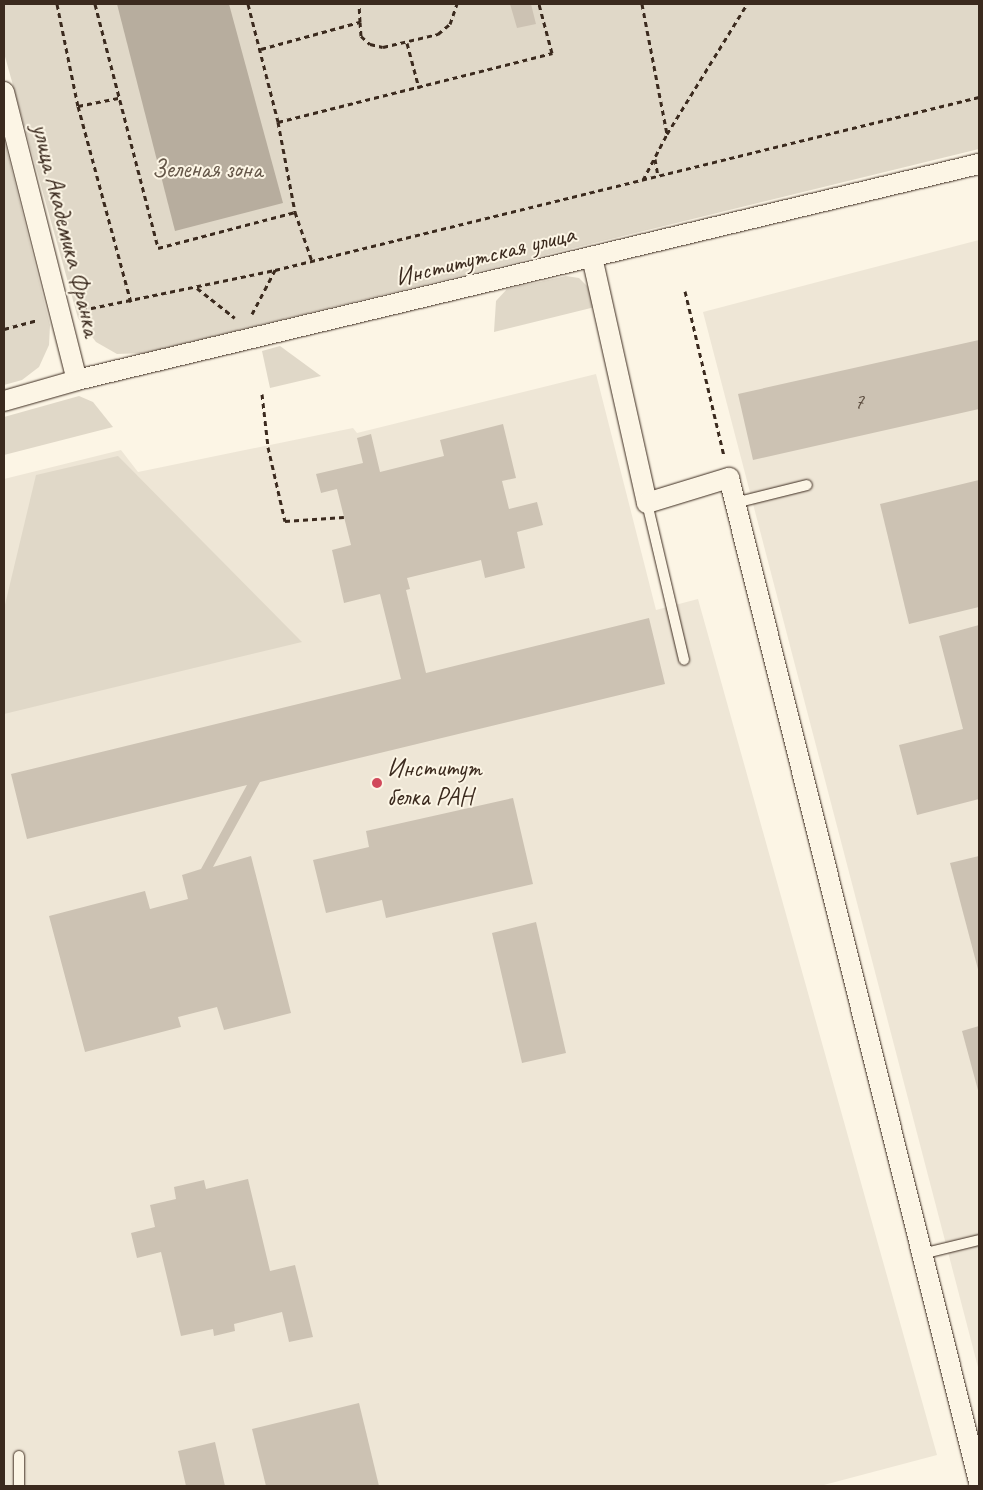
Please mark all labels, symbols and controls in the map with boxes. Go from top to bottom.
street label: улица Академика Франка [25,121,107,339]
park label: Зеленая зона [152,154,262,184]
street label: Институтская улица [391,219,579,293]
house number: 7 [854,389,864,415]
place label: Институт белка РАН [387,754,482,813]
marker: Институт белка РАН [371,777,383,789]

